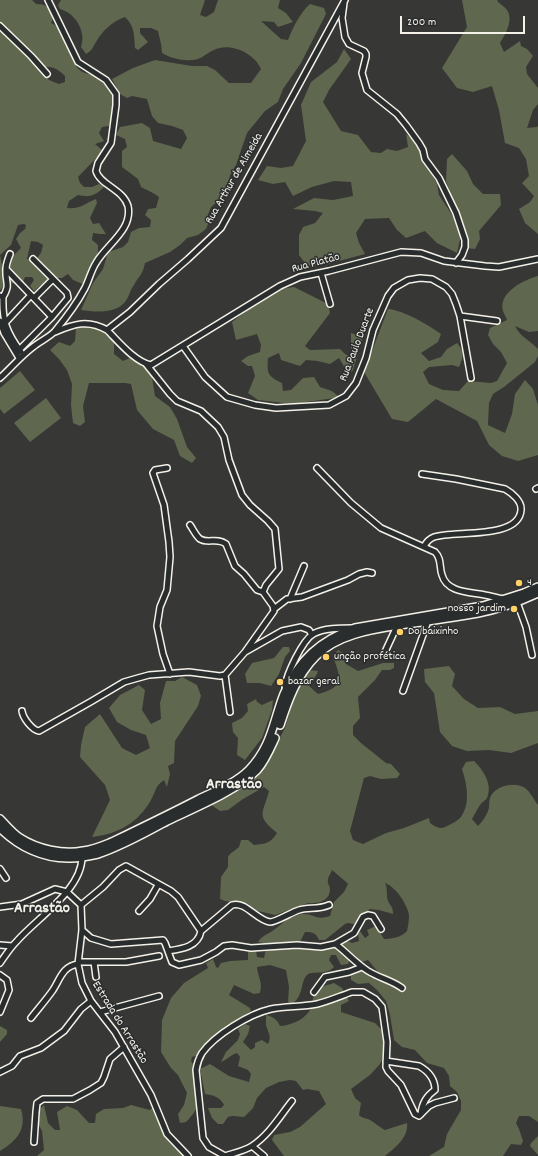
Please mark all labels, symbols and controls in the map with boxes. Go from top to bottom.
scale bar [402,8,527,34]
text: 200 m [407,14,436,31]
street label: Rua Arthur de Almeida [203,131,267,227]
street label: Rua Platão [290,251,342,277]
street label: Rua Paulo Duarte [337,306,379,384]
place label: 4 [527,576,532,590]
marker: 4 [514,578,524,588]
place label: nosso jardim [448,602,506,616]
marker: nosso jardim [509,604,519,614]
place label: Do baixinho [408,625,458,639]
marker: Do baixinho [395,627,405,637]
place label: unção profética [334,650,405,664]
marker: unção profética [321,652,331,662]
place label: bazar geral [288,675,340,689]
marker: bazar geral [275,677,285,687]
district label: Arrastão [206,776,262,796]
district label: Arrastão [14,900,70,920]
street label: Estrada do Arrastão [88,979,150,1067]

